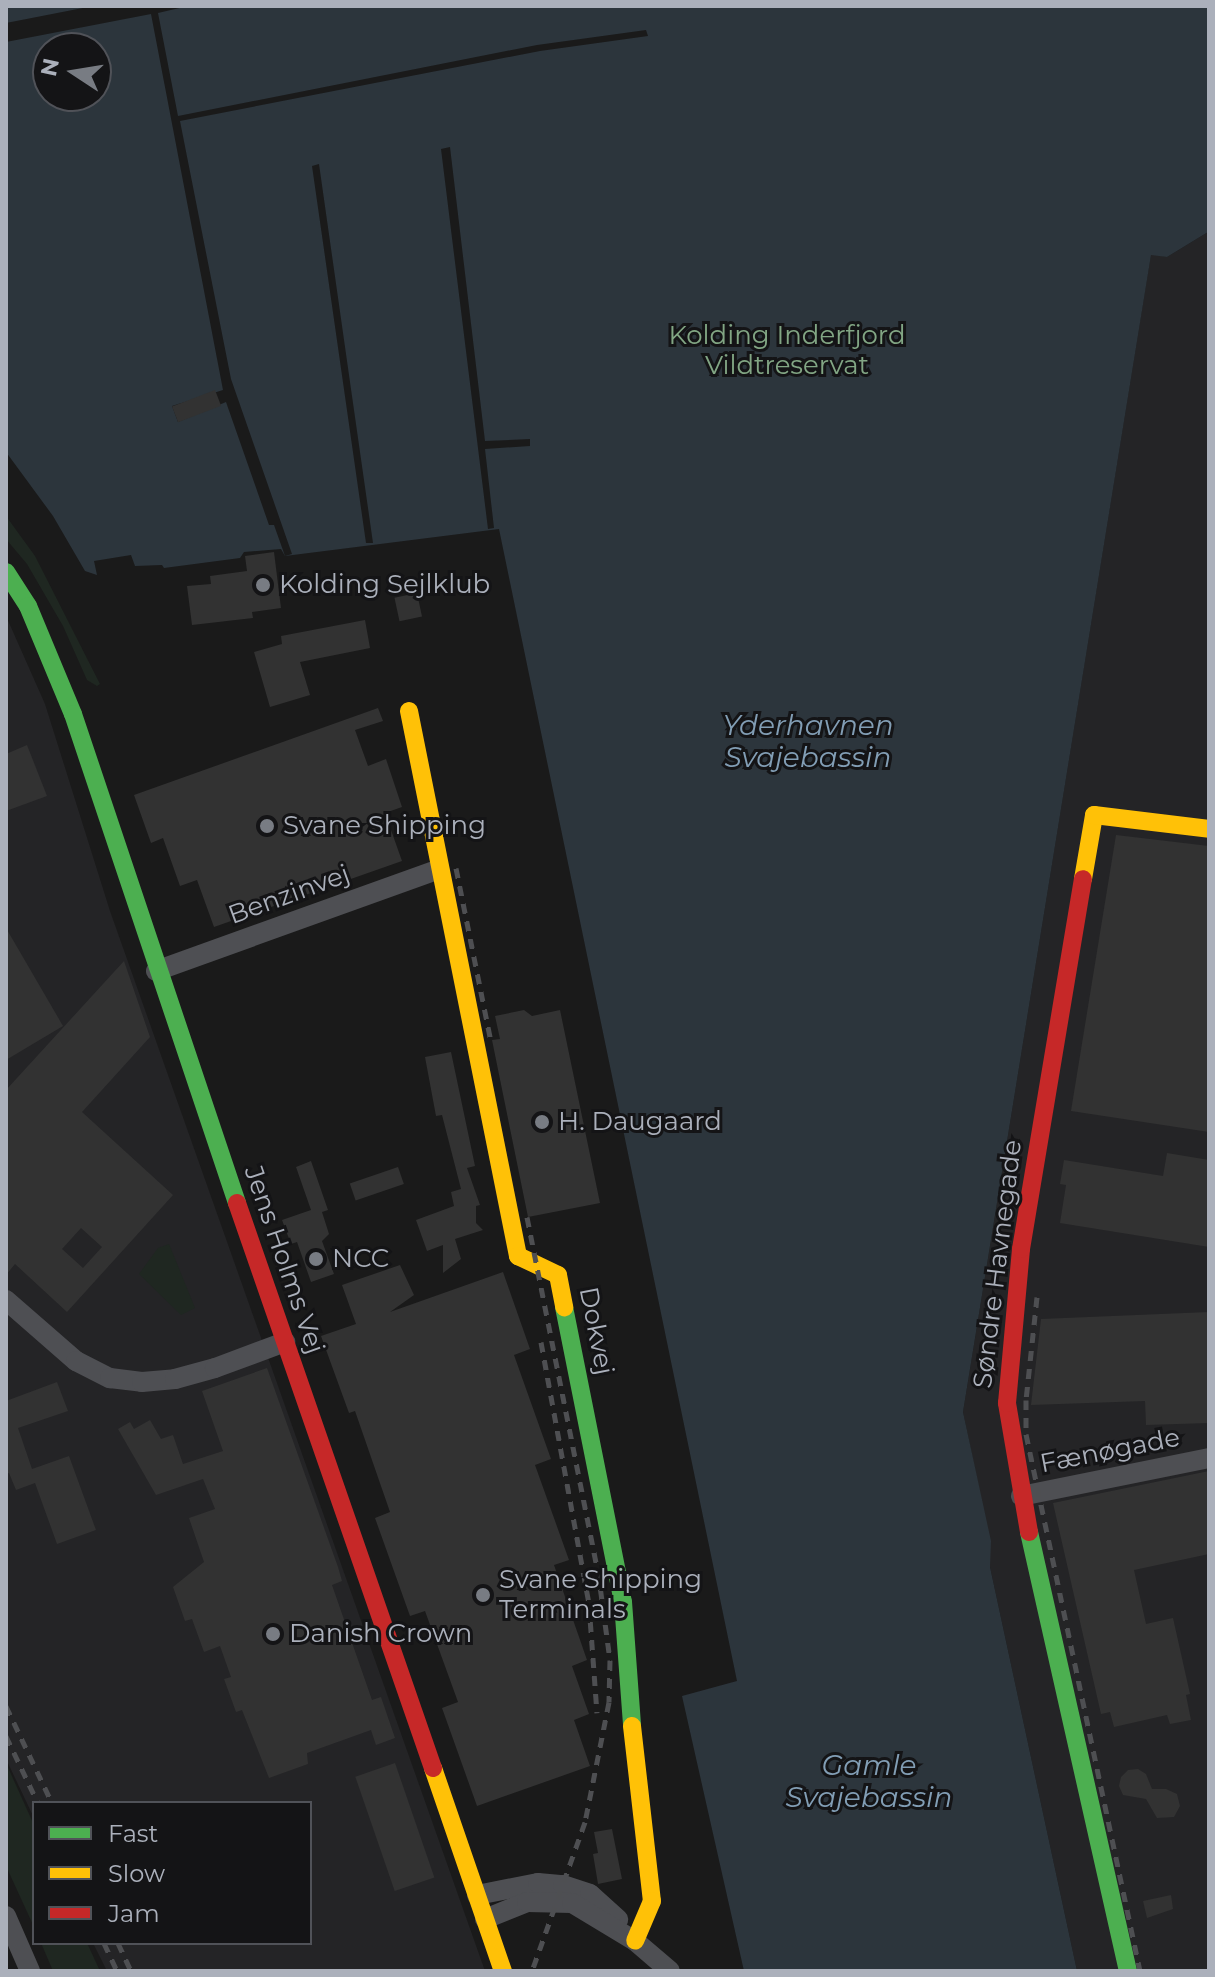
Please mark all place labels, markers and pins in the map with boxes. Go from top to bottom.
place label: Kolding Sejlklub [279,569,490,601]
marker: Kolding Sejlklub [254,576,272,594]
place label: Svane Shipping [283,810,486,842]
marker: Svane Shipping [258,817,276,835]
place label: H. Daugaard [558,1106,722,1138]
marker: H. Daugaard [533,1113,551,1131]
place label: NCC [332,1243,389,1275]
marker: NCC [307,1250,325,1268]
place label: Svane Shipping Terminals [499,1564,702,1626]
marker: Svane Shipping Terminals [474,1586,492,1604]
place label: Danish Crown [289,1618,472,1650]
marker: Danish Crown [264,1625,282,1643]

